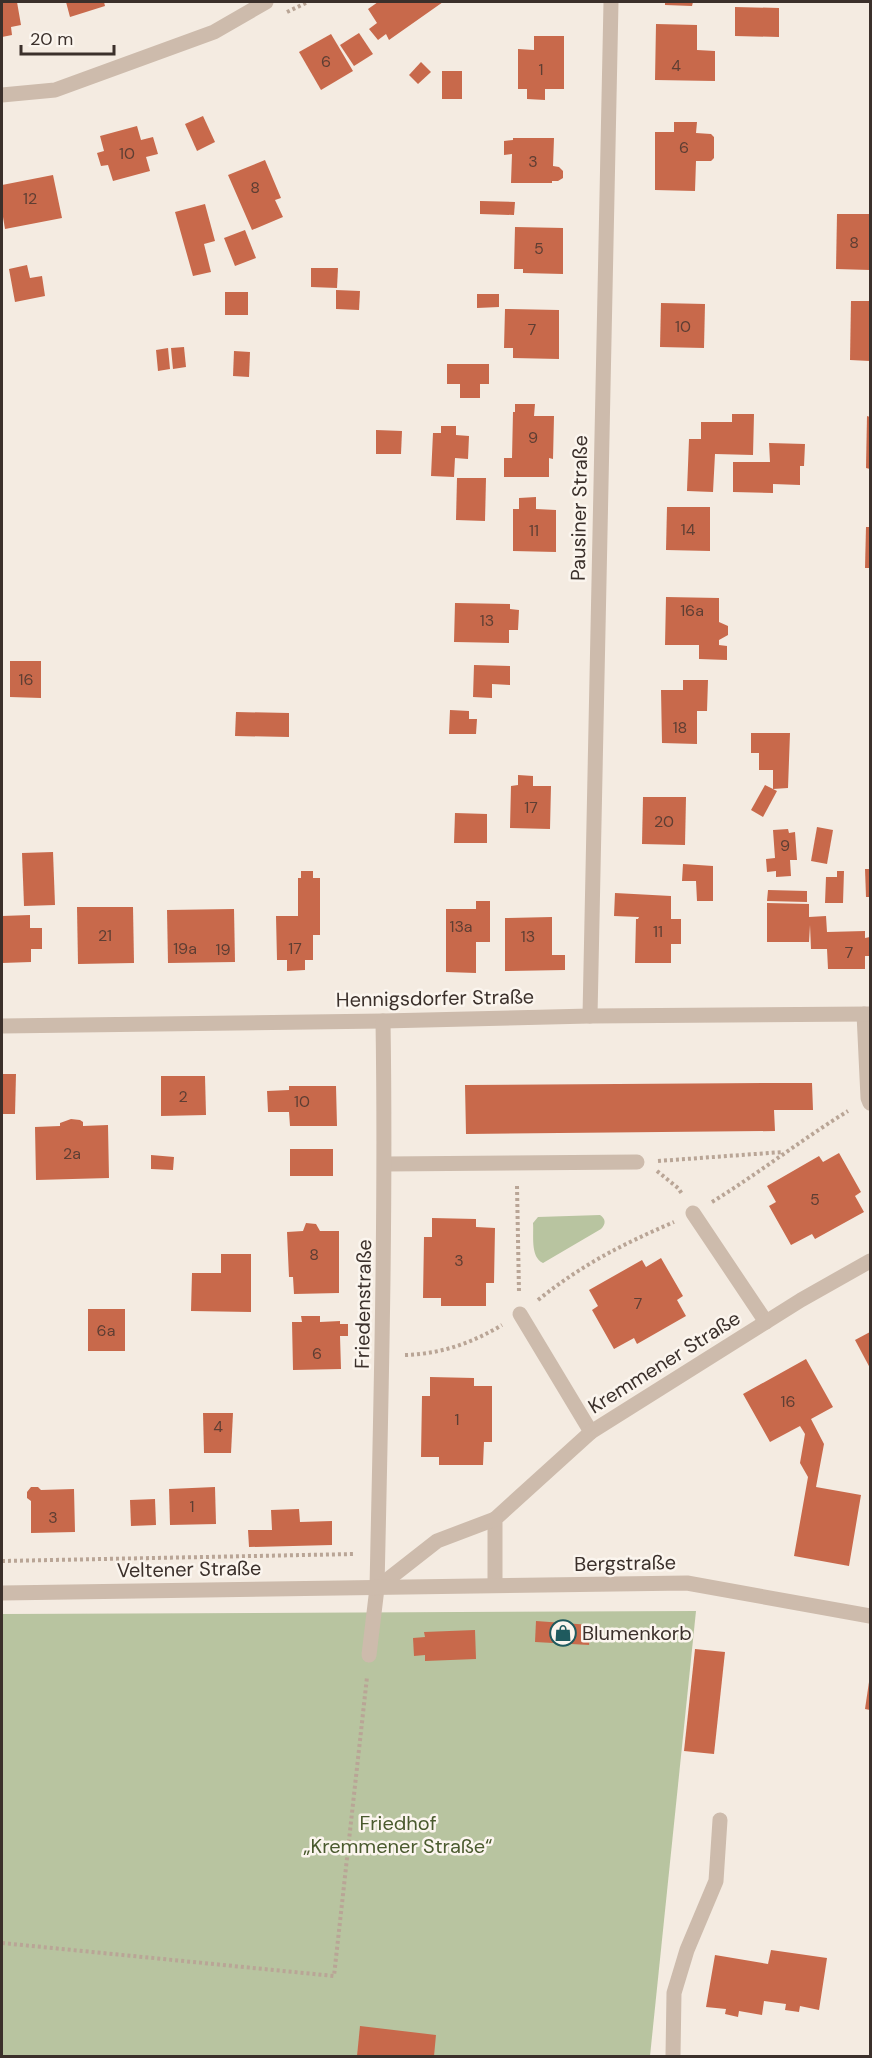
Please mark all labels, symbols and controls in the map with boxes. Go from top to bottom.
scale bar [21,18,114,56]
text: 20 m [30,27,73,51]
house number: 6 [321,51,331,72]
house number: 4 [671,55,681,76]
house number: 1 [539,59,544,80]
house number: 6 [679,137,689,158]
house number: 10 [119,143,135,164]
house number: 3 [528,151,538,172]
house number: 8 [250,177,260,198]
house number: 12 [23,188,37,209]
house number: 8 [849,232,859,253]
house number: 5 [534,238,544,259]
house number: 10 [675,316,691,337]
house number: 7 [528,319,536,340]
house number: 9 [528,427,538,448]
street label: Pausiner Straße [565,435,593,581]
house number: 14 [681,519,696,540]
house number: 11 [529,520,539,541]
house number: 16a [680,600,704,621]
house number: 13 [480,610,494,631]
house number: 16 [18,669,34,690]
house number: 18 [673,717,687,738]
house number: 17 [524,797,538,818]
house number: 20 [654,811,674,832]
house number: 9 [780,835,790,856]
house number: 13a [449,916,473,937]
house number: 11 [653,921,663,942]
house number: 21 [98,925,112,946]
house number: 13 [521,926,535,947]
house number: 19a [173,938,197,959]
house number: 17 [288,938,302,959]
house number: 19 [215,939,231,960]
house number: 7 [845,942,853,963]
street label: Hennigsdorfer Straße [336,983,534,1013]
house number: 2 [178,1086,188,1107]
house number: 10 [294,1091,310,1112]
house number: 2a [63,1143,81,1164]
house number: 5 [810,1189,820,1210]
street label: Friedenstraße [349,1239,377,1369]
house number: 8 [309,1244,319,1265]
house number: 3 [454,1250,464,1271]
house number: 7 [634,1293,642,1314]
street label: Kremmener Straße [583,1305,745,1419]
house number: 6a [97,1320,115,1341]
house number: 6 [312,1343,322,1364]
house number: 16 [780,1391,796,1412]
house number: 1 [455,1409,460,1430]
house number: 4 [213,1416,223,1437]
house number: 1 [190,1496,195,1517]
house number: 3 [48,1507,58,1528]
street label: Bergstraße [574,1549,676,1577]
street label: Veltener Straße [117,1555,261,1583]
shop icon: Blumenkorb [548,1618,578,1648]
place label: Blumenkorb [582,1620,692,1646]
park label: Friedhof „Kremmener Straße“ [304,1810,492,1859]

